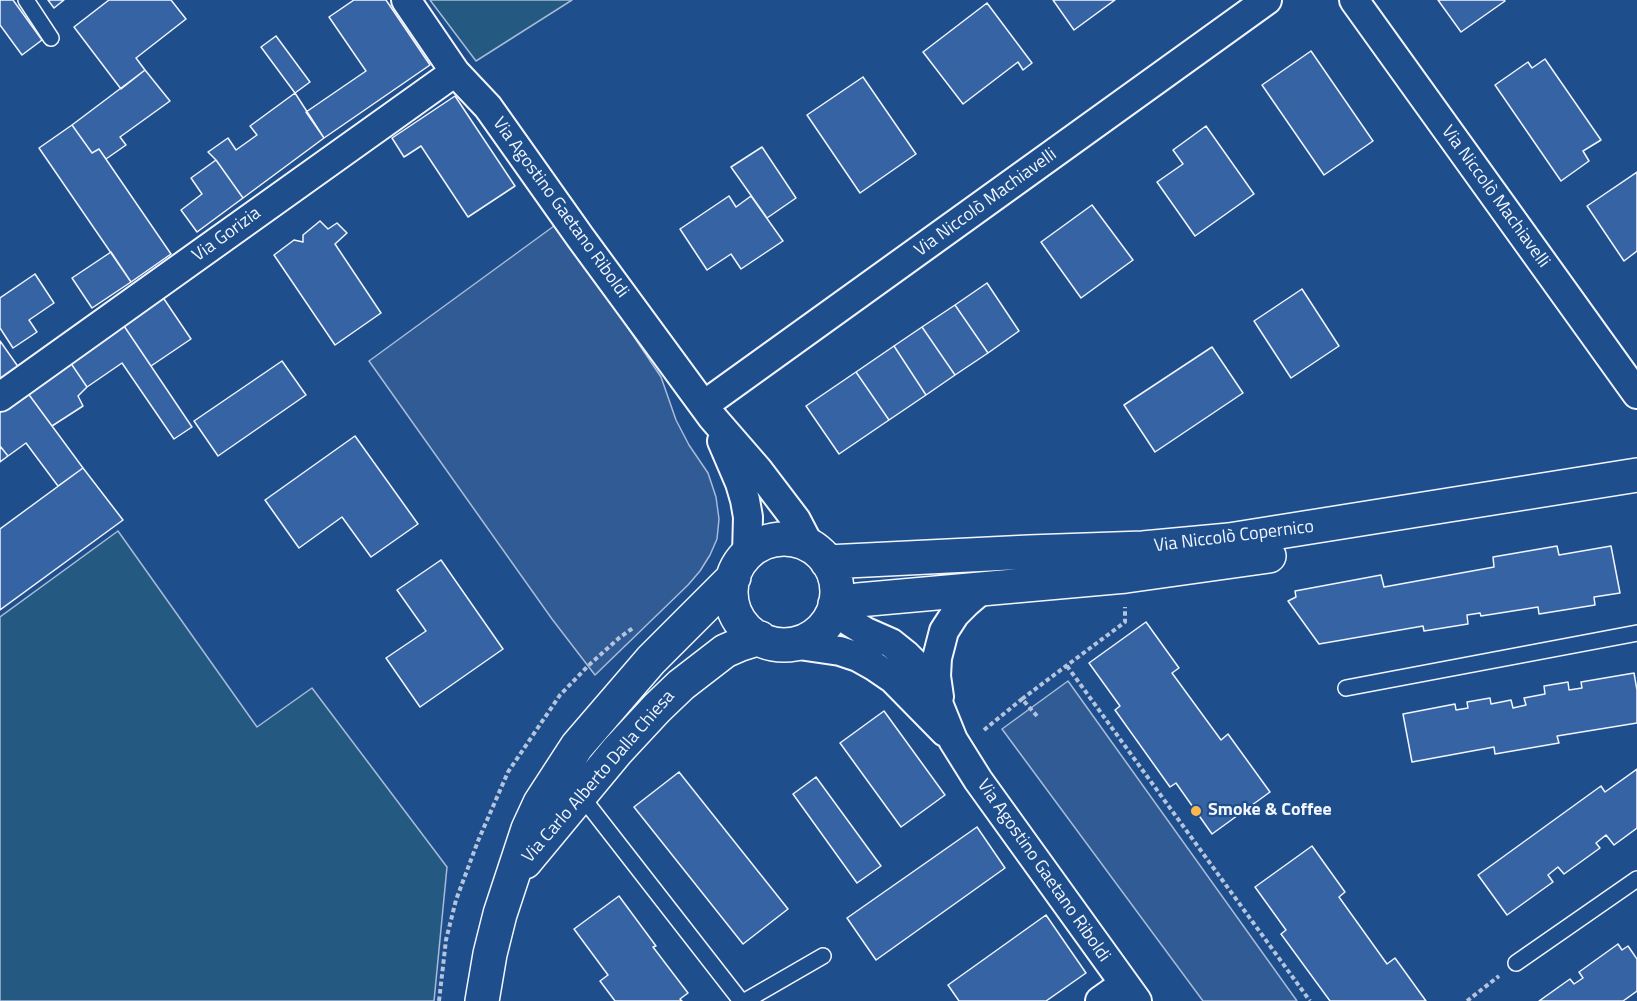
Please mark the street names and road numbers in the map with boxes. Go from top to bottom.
street label: Via Agostino Gaetano Riboldi [487,114,633,302]
street label: Via Niccolò Machiavelli [1436,122,1554,272]
street label: Via Niccolò Machiavelli [911,144,1061,262]
street label: Via Gorizia [189,203,265,267]
street label: Via Niccolò Copernico [1153,516,1315,558]
street label: Via Carlo Alberto Dalla Chiesa [518,686,680,868]
street label: Via Agostino Gaetano Riboldi [972,776,1114,966]

